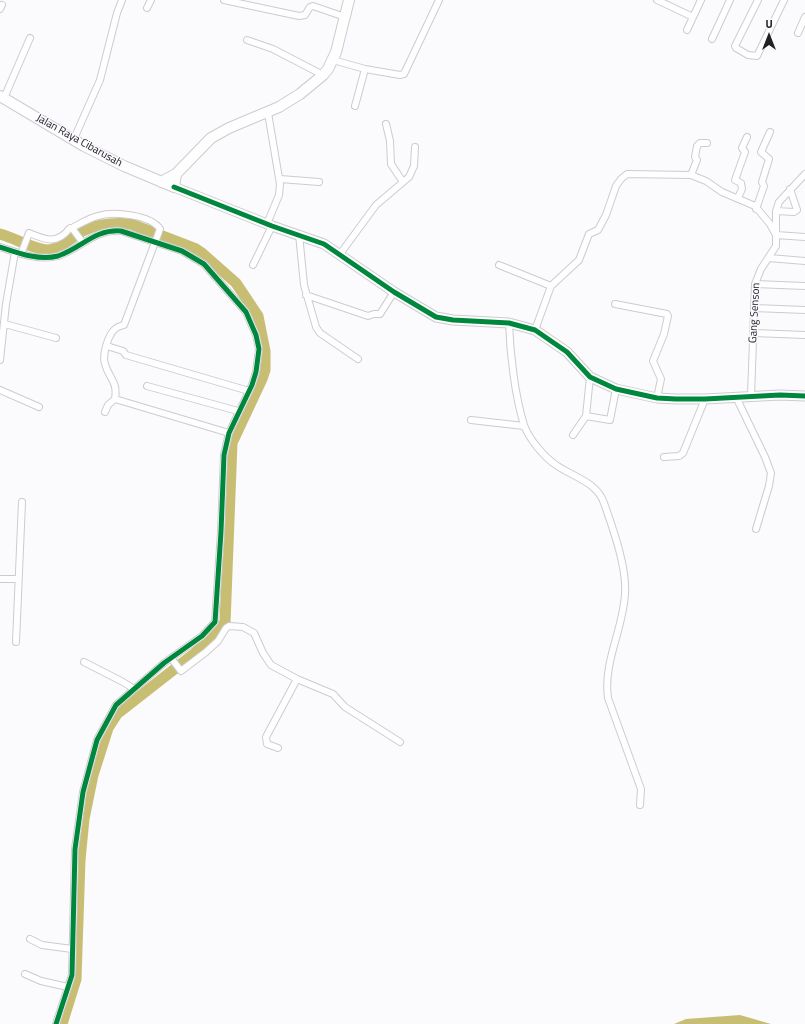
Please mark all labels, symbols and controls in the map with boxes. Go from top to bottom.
north arrow [749,16,789,56]
text: U [765,16,773,32]
street label: Jalan Raya Cibarusah [34,112,124,170]
street label: Gang Senson [747,282,763,344]

